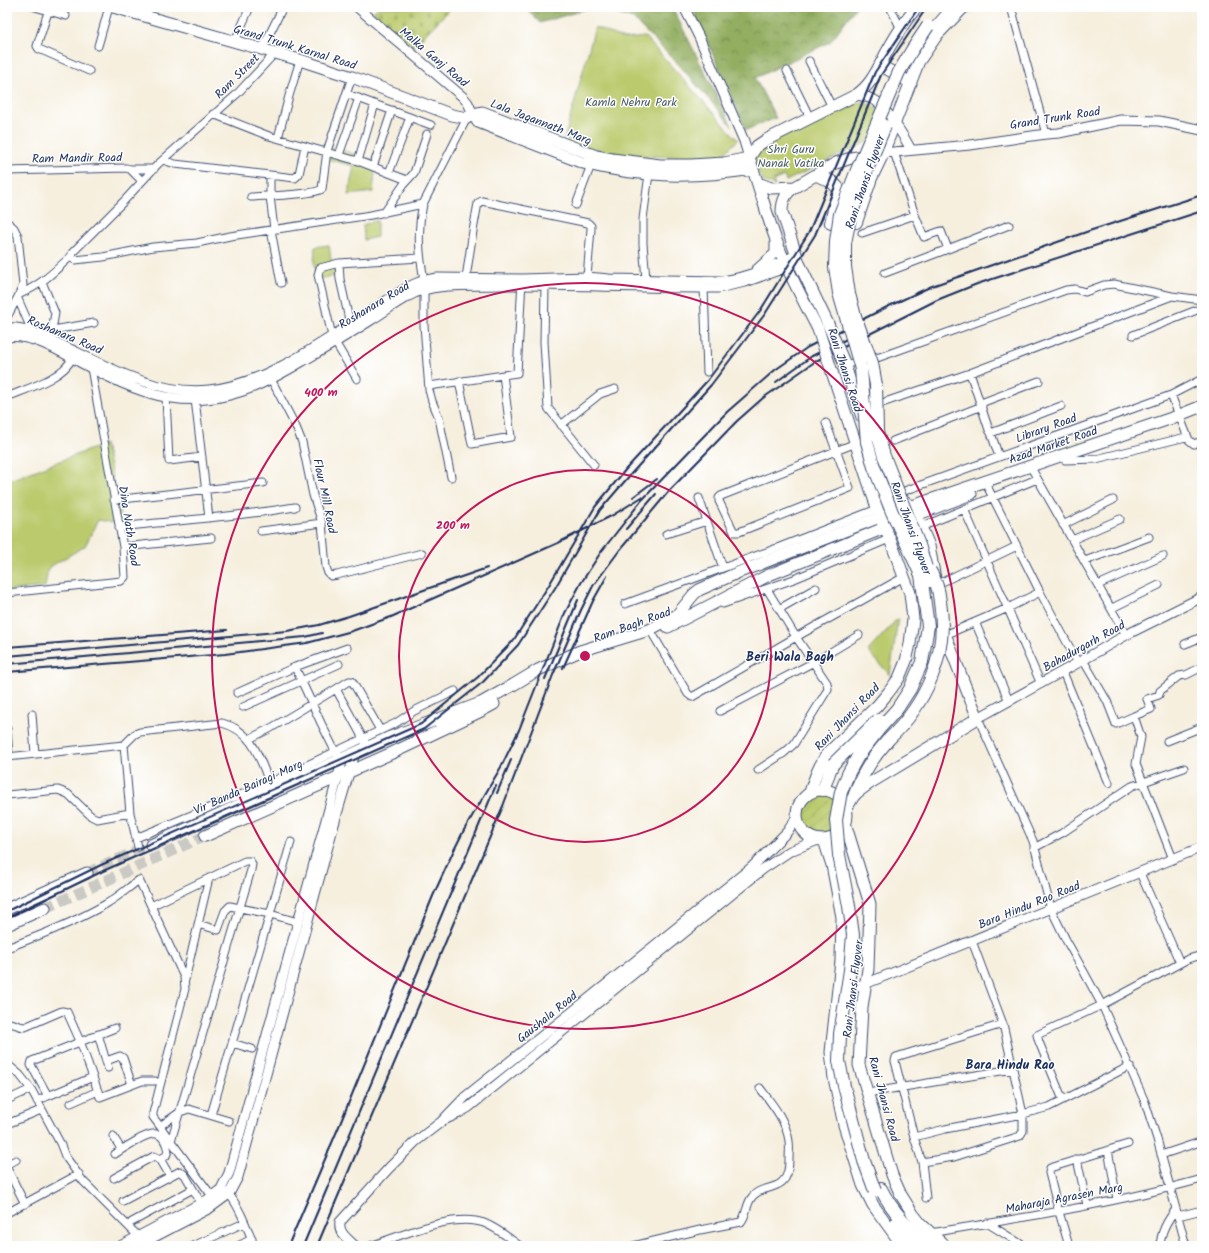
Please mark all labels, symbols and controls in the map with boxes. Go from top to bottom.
street label: Grand Trunk Karnal Road [231,20,360,76]
street label: Malka Ganj Road [395,23,473,93]
street label: Ram Street [210,49,265,103]
park label: Kamla Nehru Park [585,93,677,112]
street label: Lala Jagannath Marg [487,94,595,151]
street label: Grand Trunk Road [1009,102,1103,135]
street label: Rani Jhansi Flyover [840,132,891,232]
park label: Shri Guru Nanak Vatika [758,140,825,173]
street label: Ram Mandir Road [32,148,123,169]
street label: Roshanara Road [335,276,414,334]
street label: Roshanara Road [24,311,106,360]
street label: Rani Jhansi Road [822,326,867,416]
text: 400 m [304,383,338,402]
street label: Library Road [1013,408,1080,448]
street label: Azad Market Road [1006,421,1101,470]
street label: Flour Mill Road [307,457,342,536]
street label: Rani Jhansi Flyover [885,479,937,579]
street label: Dina Nath Road [113,485,144,569]
text: 200 m [436,516,470,535]
street label: Ram Bagh Road [591,602,675,648]
street label: Bahadurgarh Road [1040,615,1130,677]
district label: Beri Wala Bagh [746,647,834,668]
centre of rings [578,649,592,663]
street label: Rani Jhansi Road [810,679,885,755]
street label: Vir Banda Bairagi Marg [190,755,306,820]
street label: Bara Hindu Rao Road [975,876,1084,935]
street label: Rani Jhansi Flyover [838,938,869,1039]
street label: Gaushala Road [513,986,583,1048]
street label: Rani Jhansi Road [863,1054,904,1145]
district label: Bara Hindu Rao [966,1055,1054,1076]
street label: Maharaja Agrasen Marg [1004,1178,1125,1219]

